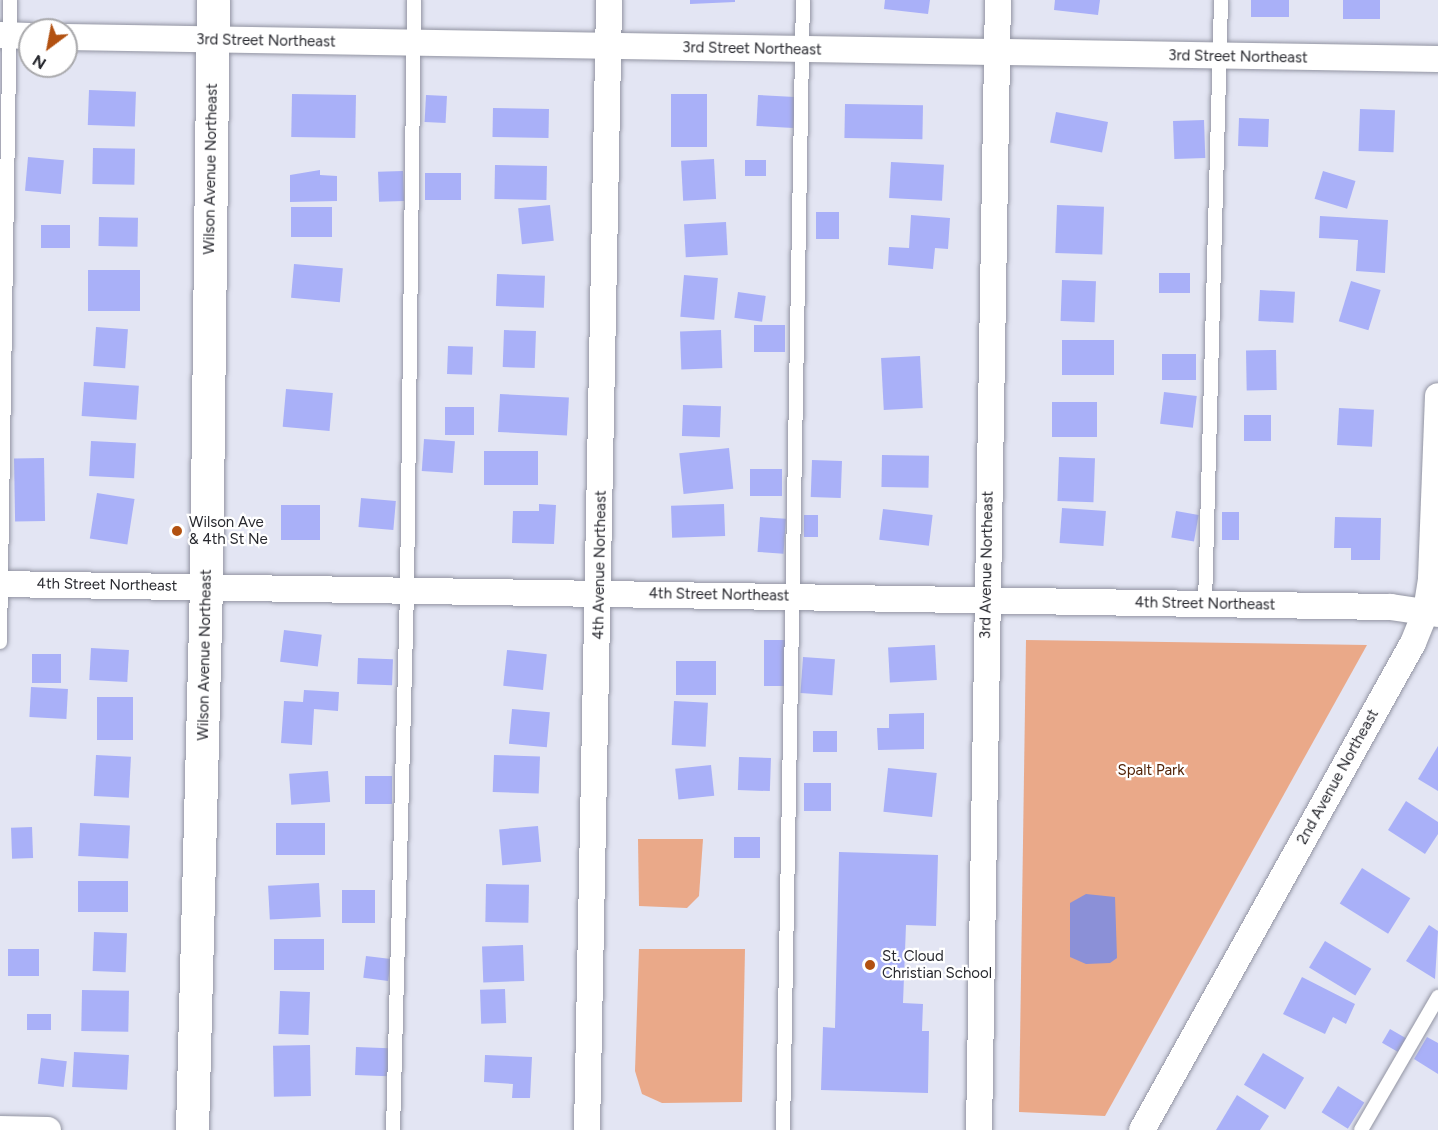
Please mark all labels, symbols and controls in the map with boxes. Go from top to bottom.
north arrow [18,18,78,78]
street label: 3rd Street Northeast [196,31,336,51]
street label: 3rd Street Northeast [682,39,822,59]
street label: 3rd Street Northeast [1168,47,1308,67]
text: N [29,51,50,73]
street label: Wilson Avenue Northeast [201,83,221,255]
street label: 4th Avenue Northeast [590,490,610,640]
street label: 3rd Avenue Northeast [977,491,997,639]
place label: Wilson Ave & 4th St Ne [189,513,268,548]
marker: Wilson Ave & 4th St Ne [170,524,184,538]
street label: Wilson Avenue Northeast [195,569,215,741]
street label: 4th Street Northeast [37,575,177,595]
street label: 4th Street Northeast [649,585,789,605]
street label: 4th Street Northeast [1135,594,1275,614]
street label: 2nd Avenue Northeast [1293,706,1383,848]
park label: Spalt Park [1118,762,1184,780]
place label: St. Cloud Christian School [882,947,992,982]
marker: St. Cloud Christian School [863,958,877,972]

